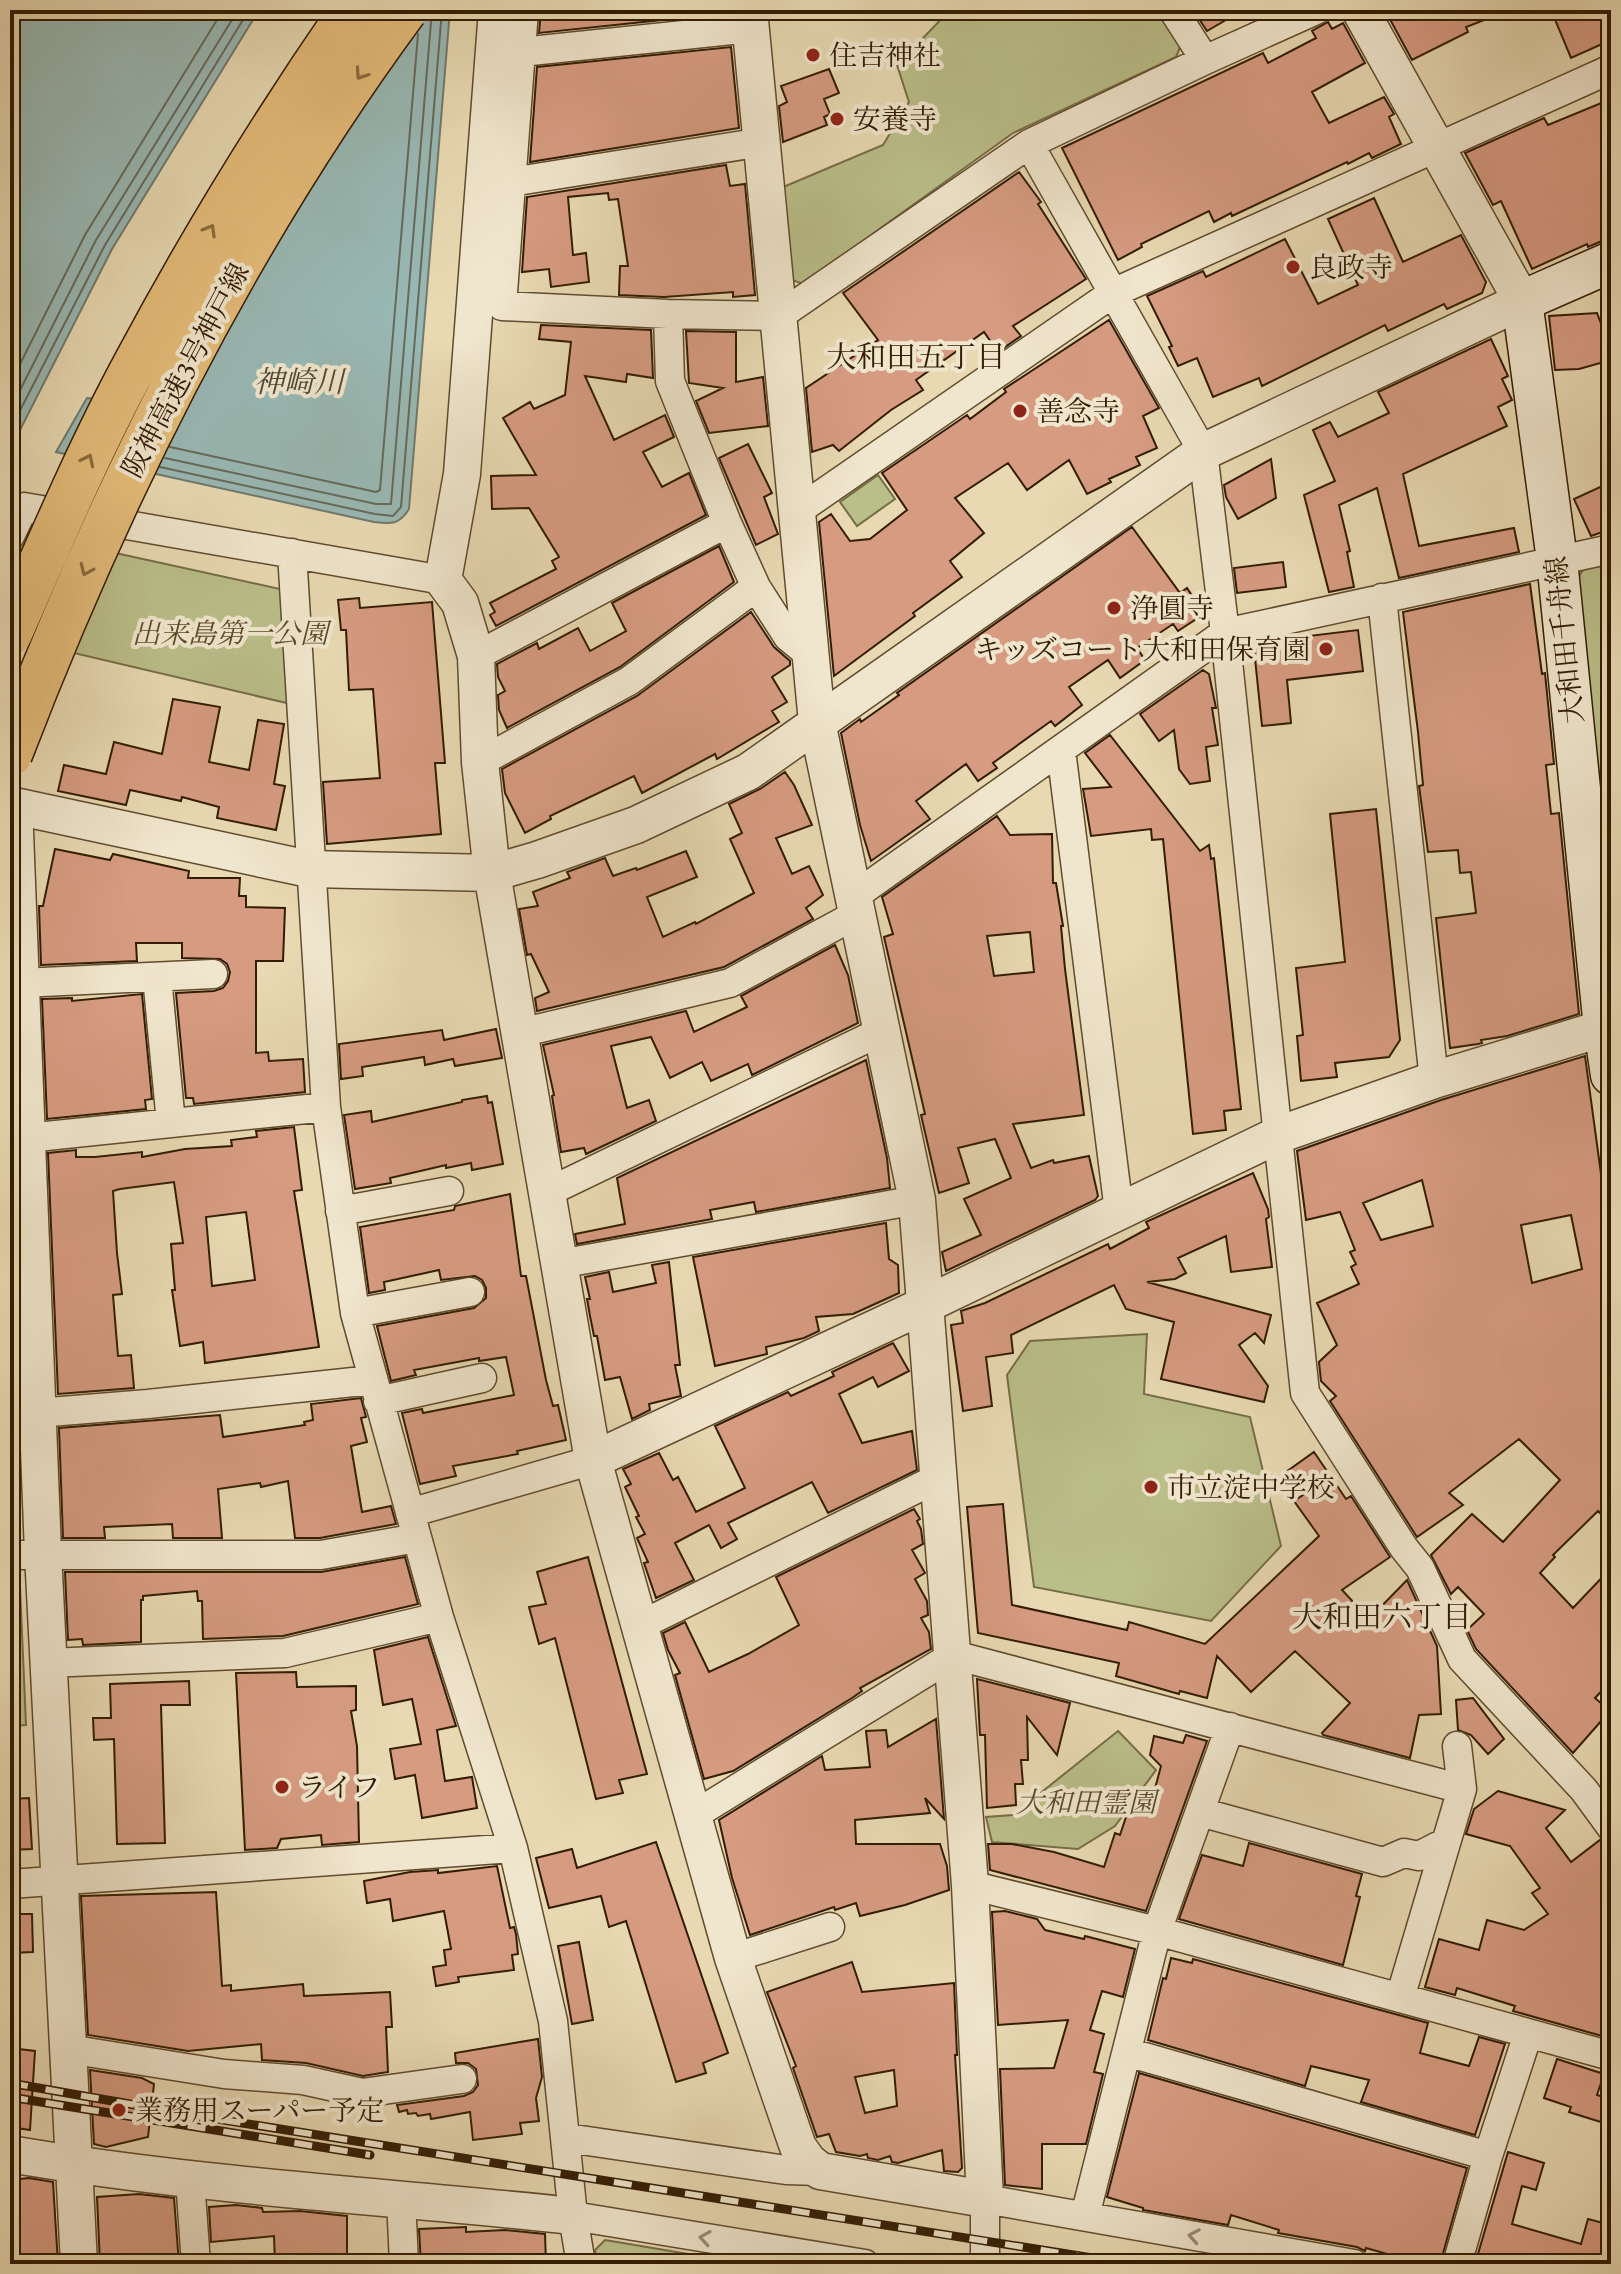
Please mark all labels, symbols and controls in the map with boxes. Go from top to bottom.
place label: 住吉神社 [829,37,941,73]
marker: 住吉神社 [804,46,822,64]
one-way arrow [356,66,371,80]
place label: 安養寺 [853,101,937,137]
marker: 安養寺 [828,110,846,128]
one-way arrow [200,224,216,239]
place label: 良政寺 [1309,249,1393,285]
street label: 阪神高速3号神戸線 [113,257,257,483]
marker: 良政寺 [1284,258,1302,276]
district label: 大和田五丁目 [826,337,1006,376]
water label: 神崎川 [254,362,347,401]
place label: 善念寺 [1036,393,1120,429]
marker: 善念寺 [1011,402,1029,420]
one-way arrow [78,453,94,468]
street label: 大和田千舟線 [1537,555,1591,725]
one-way arrow [79,562,95,576]
place label: 浄圓寺 [1130,590,1214,626]
marker: 浄圓寺 [1105,599,1123,617]
park label: 出来島第一公園 [132,615,332,651]
place label: キッズコート大和田保育園 [975,631,1310,667]
marker: キッズコート大和田保育園 [1317,640,1335,658]
place label: 市立淀中学校 [1167,1469,1335,1505]
marker: 市立淀中学校 [1142,1478,1160,1496]
district label: 大和田六丁目 [1292,1597,1472,1636]
place label: ライフ [298,1769,380,1805]
marker: ライフ [273,1778,291,1796]
park label: 大和田霊園 [1016,1784,1160,1820]
place label: 業務用スーパー予定 [135,2092,384,2128]
marker: 業務用スーパー予定 [110,2101,128,2119]
one-way arrow [1188,2228,1201,2245]
one-way arrow [698,2230,712,2247]

